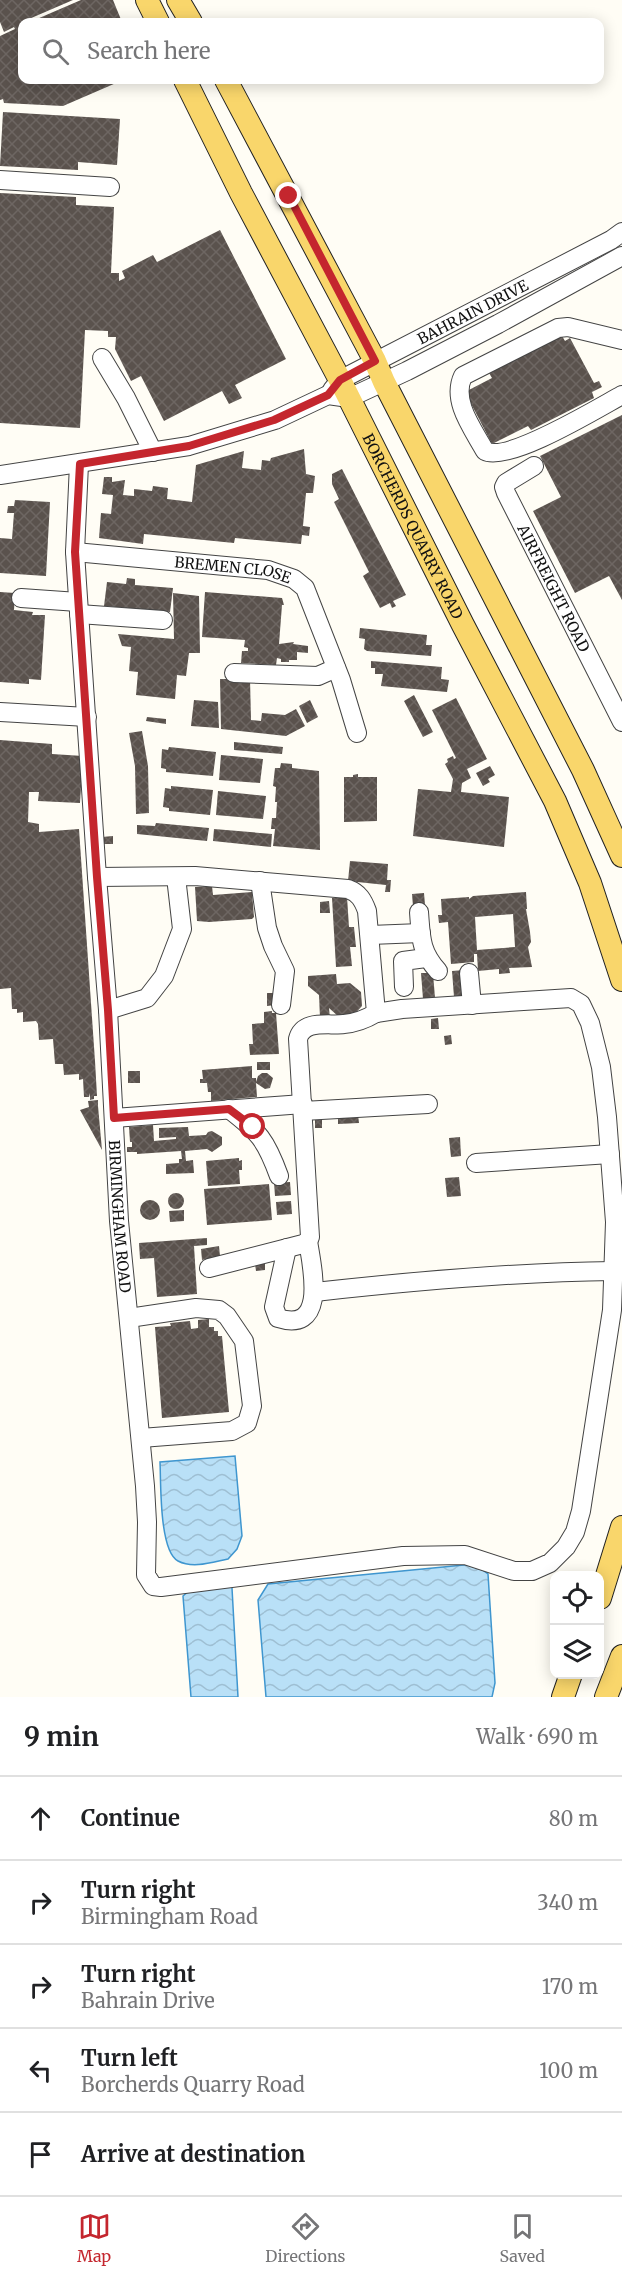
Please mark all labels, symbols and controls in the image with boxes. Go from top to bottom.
search box [18,18,604,84]
icon: search [39,35,72,68]
text: Search here [87,37,210,65]
route end [275,182,301,208]
street label: BAHRAIN DRIVE [414,275,532,348]
street label: BORCHERDS QUARRY ROAD [359,430,468,622]
street label: AIRFREIGHT ROAD [513,520,594,655]
street label: BREMEN CLOSE [174,552,294,587]
route start [239,1113,265,1139]
street label: BIRMINGHAM ROAD [105,1139,135,1294]
map controls [550,1571,604,1679]
button: locate [550,1571,604,1625]
button: layers [550,1625,604,1679]
text: 9 min [24,1720,99,1753]
text: Walk · 690 m [476,1724,598,1749]
icon: ahead [24,1802,57,1835]
text: Continue [81,1804,180,1832]
text: 80 m [549,1806,598,1831]
text: Turn right [81,1876,195,1904]
icon: right [24,1886,57,1919]
text: 340 m [537,1890,598,1915]
text: Birmingham Road [81,1904,258,1929]
text: Turn right [81,1960,195,1988]
icon: right [24,1970,57,2003]
text: 170 m [542,1974,598,1999]
text: Bahrain Drive [81,1988,215,2013]
text: Turn left [81,2044,178,2072]
icon: left [24,2054,57,2087]
text: 100 m [539,2058,598,2083]
text: Borcherds Quarry Road [81,2072,305,2097]
icon: arrive [24,2138,57,2171]
text: Arrive at destination [81,2140,305,2168]
tab: Map [77,2210,111,2266]
tab: Directions [265,2210,345,2266]
tab: Saved [500,2210,545,2266]

